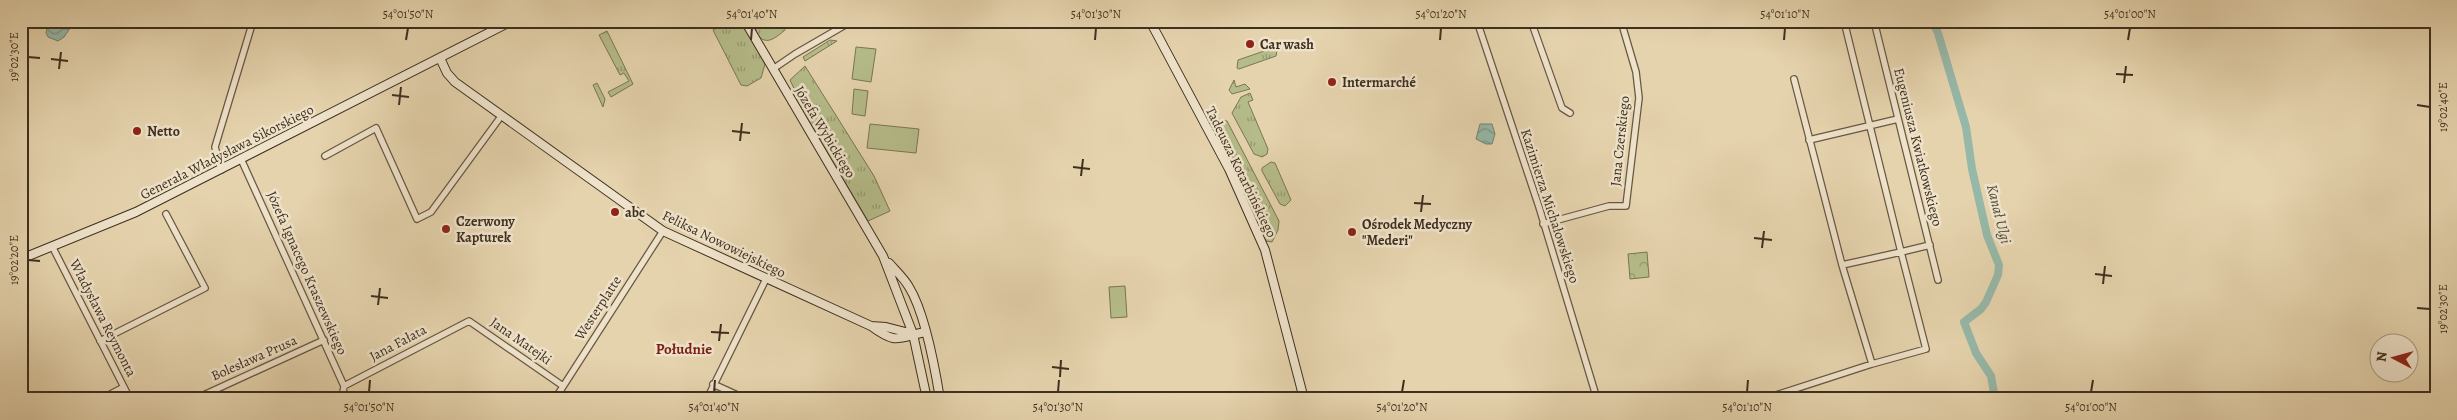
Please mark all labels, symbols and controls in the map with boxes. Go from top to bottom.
text: 54°01'50"N [383,6,434,22]
text: 54°01'40"N [727,6,778,22]
text: 54°01'30"N [1071,6,1122,22]
text: 54°01'20"N [1415,6,1467,22]
text: 54°01'10"N [1760,6,1810,22]
text: 54°01'00"N [2104,6,2156,22]
text: 19°02'30"E [6,32,22,82]
place label: Car wash [1260,35,1314,54]
marker: Car wash [1244,38,1256,50]
street label: Eugeniusza Kwiatkowskiego [1889,66,1947,228]
place label: Intermarché [1342,73,1416,92]
marker: Intermarché [1326,76,1338,88]
street label: Józefa Wybickiego [790,82,860,182]
text: 19°02'40"E [2435,82,2451,132]
street label: Jana Czerskiego [1606,95,1634,187]
street label: Generała Władysława Sikorskiego [137,100,317,204]
street label: Tadeusza Kotarbińskiego [1201,103,1281,241]
place label: Netto [147,122,180,141]
marker: Netto [131,125,143,137]
street label: Kazimierza Michałowskiego [1516,126,1584,286]
water label: Kanał Ulgi [1982,182,2016,246]
street label: Józefa Ignacego Kraszewskiego [262,188,352,358]
place label: abc [625,203,645,222]
marker: abc [609,206,621,218]
street label: Feliksa Nowowiejskiego [659,206,789,282]
place label: Czerwony Kapturek [456,212,515,247]
place label: Ośrodek Medyczny "Mederi" [1362,215,1473,250]
marker: Czerwony Kapturek [440,223,452,235]
marker: Ośrodek Medyczny "Mederi" [1346,226,1358,238]
text: 19°02'20"E [6,235,22,285]
street label: Władysława Reymonta [65,255,141,381]
street label: Westerplatte [570,272,626,345]
text: 19°02'30"E [2435,284,2451,334]
street label: Jana Matejki [486,313,556,369]
street label: Jana Fałata [366,320,430,366]
street label: Bolesława Prusa [208,330,300,385]
north arrow [2370,332,2420,382]
district label: Południe [656,339,712,359]
text: N [2372,351,2392,363]
text: 54°01'50"N [344,399,395,415]
text: 54°01'40"N [689,399,740,415]
text: 54°01'30"N [1033,399,1084,415]
text: 54°01'20"N [1376,399,1428,415]
text: 54°01'10"N [1722,399,1772,415]
text: 54°01'00"N [2065,399,2117,415]

